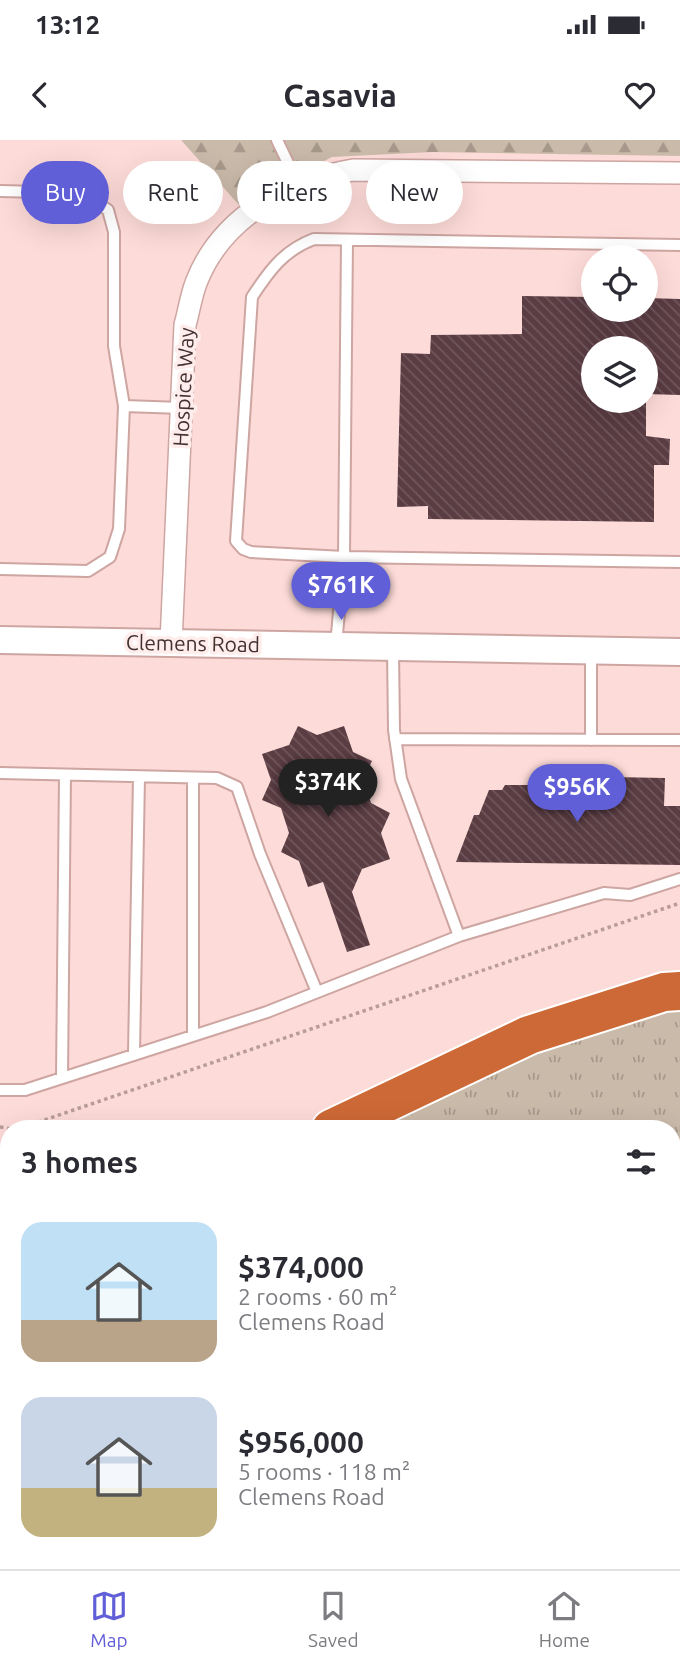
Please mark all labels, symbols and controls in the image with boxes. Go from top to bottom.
text: 13:12 [35,10,100,39]
icon: back [21,76,59,114]
icon: heart [621,76,659,114]
text: Casavia [283,77,397,113]
chip: Buy [21,161,109,224]
chip: Rent [123,161,223,224]
chip: Filters [237,161,352,224]
chip: New [366,161,463,224]
map controls [581,245,658,413]
button: locate [581,245,658,322]
street label: Hospice Way [168,327,198,447]
button: layers [581,336,658,413]
pin: $761K [292,562,390,622]
text: $761K [307,572,375,597]
street label: Clemens Road [126,630,260,656]
pin: $374K [279,760,377,819]
pin: $956K [528,764,626,824]
text: $374K [294,769,362,794]
text: $956K [543,774,611,799]
icon: filters [622,1143,660,1181]
text: 3 homes [21,1145,138,1179]
icon: home [77,1250,161,1334]
text: $374,000 [238,1250,364,1284]
text: 2 rooms · 60 m² [238,1284,397,1309]
text: Clemens Road [238,1309,385,1334]
icon: home [77,1425,161,1509]
text: $956,000 [238,1425,364,1459]
text: 5 rooms · 118 m² [238,1459,410,1484]
text: Clemens Road [238,1484,385,1509]
tab: Map [90,1587,128,1651]
tab: Saved [308,1587,359,1651]
tab: Home [539,1587,590,1651]

